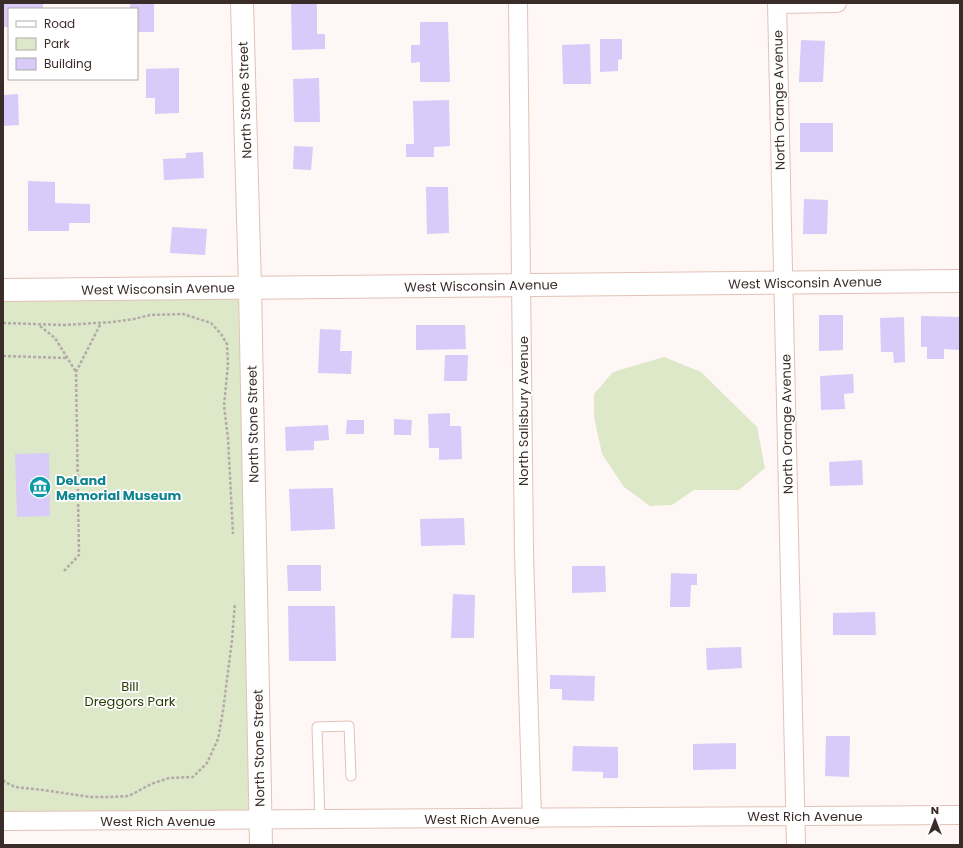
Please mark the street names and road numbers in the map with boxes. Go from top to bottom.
street label: North Orange Avenue [768,30,790,170]
street label: North Stone Street [233,41,257,159]
street label: West Wisconsin Avenue [728,272,882,294]
street label: West Wisconsin Avenue [404,275,558,297]
street label: West Wisconsin Avenue [81,278,235,300]
street label: North Salisbury Avenue [514,336,533,486]
street label: North Orange Avenue [776,354,798,494]
street label: North Stone Street [242,365,264,483]
street label: North Stone Street [248,689,270,807]
street label: West Rich Avenue [747,807,863,826]
street label: West Rich Avenue [424,810,540,829]
street label: West Rich Avenue [100,812,216,831]

